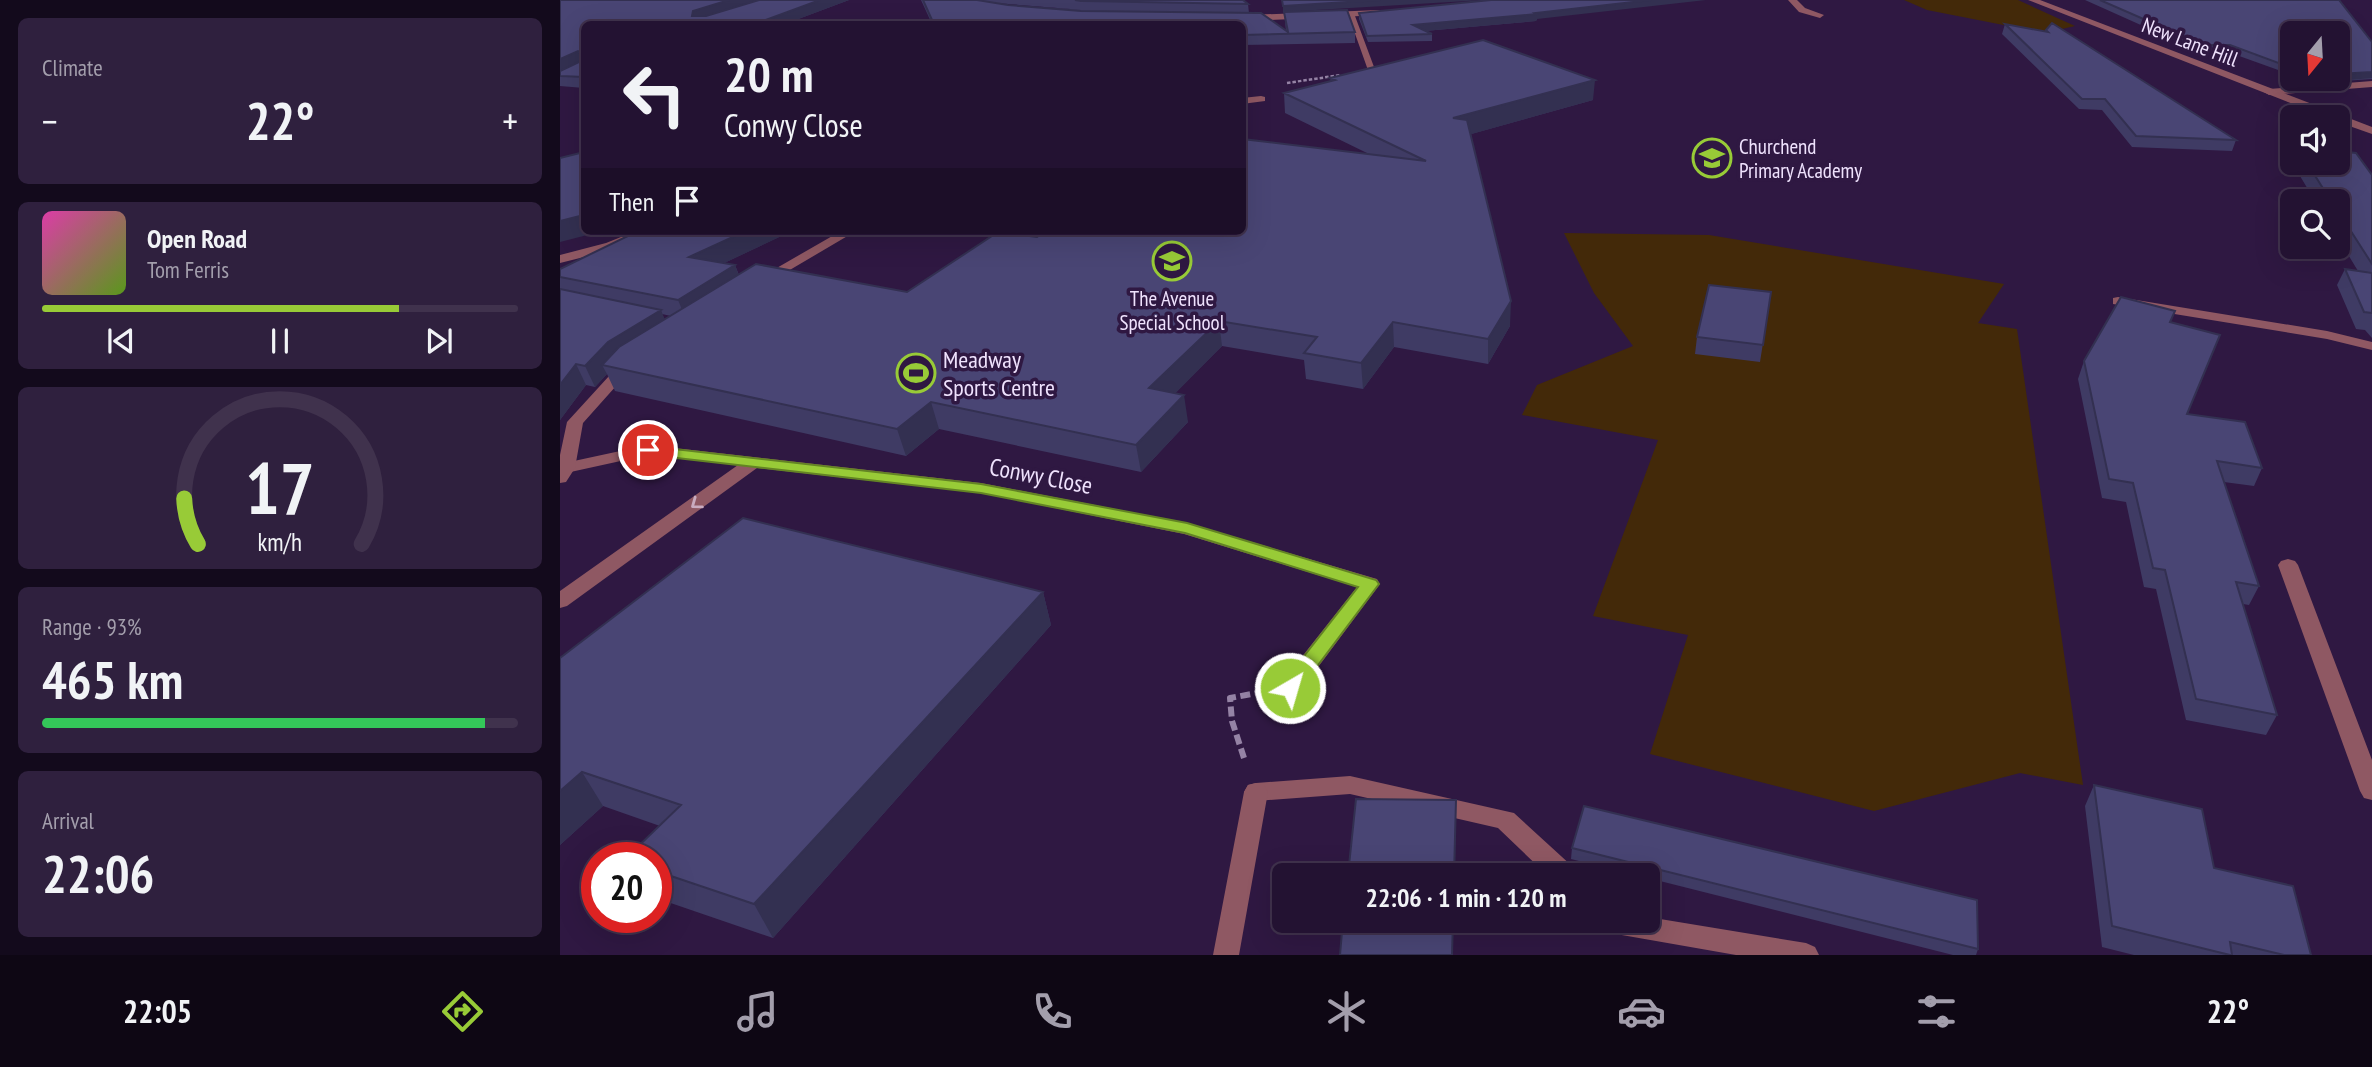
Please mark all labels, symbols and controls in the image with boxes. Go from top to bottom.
street label: New Lane Hill [2138,11,2242,73]
north arrow [2280,21,2350,91]
map controls [2280,21,2350,259]
text: 20 m [724,42,813,106]
icon: left [609,49,700,140]
text: Climate [42,53,103,82]
text: 22° [246,87,314,154]
text: − [42,96,58,145]
text: + [502,96,518,145]
text: Conwy Close [724,104,863,146]
button: sound [2280,105,2350,175]
place label: Churchend Primary Academy [1739,133,1862,184]
school or university icon: Churchend Primary Academy [1691,137,1733,179]
icon: arrive [668,182,706,220]
text: Then [609,185,654,218]
button: search [2280,189,2350,259]
text: Open Road [147,222,247,255]
school or university icon: The Avenue Special School [1151,240,1193,282]
text: Tom Ferris [147,255,229,284]
place label: The Avenue Special School [1119,285,1225,336]
icon: previous [102,322,140,360]
icon: pause [261,322,299,360]
icon: next [420,322,458,360]
place label: Meadway Sports Centre [943,344,1055,403]
sports icon: Meadway Sports Centre [895,352,937,394]
pin [618,420,678,480]
icon: arrive [629,431,667,469]
text: 17 [245,440,315,534]
street label: Conwy Close [987,451,1095,501]
one-way arrow [691,495,704,508]
text: km/h [258,525,302,557]
text: Range · 93% [42,612,142,641]
text: 465 km [42,646,183,713]
position arrow [1253,651,1327,725]
text: Arrival [42,806,94,835]
text: 22:06 [42,840,154,907]
speed limit sign: 20 [581,842,672,933]
text: 22:06 · 1 min · 120 m [1366,881,1566,914]
icon: directions [438,987,487,1036]
icon: music [733,987,782,1036]
icon: phone [1028,987,1077,1036]
icon: climate [1322,987,1371,1036]
icon: car [1617,987,1666,1036]
icon: filters [1912,987,1961,1036]
text: 22:05 [123,990,192,1032]
text: 22° [2207,990,2249,1032]

